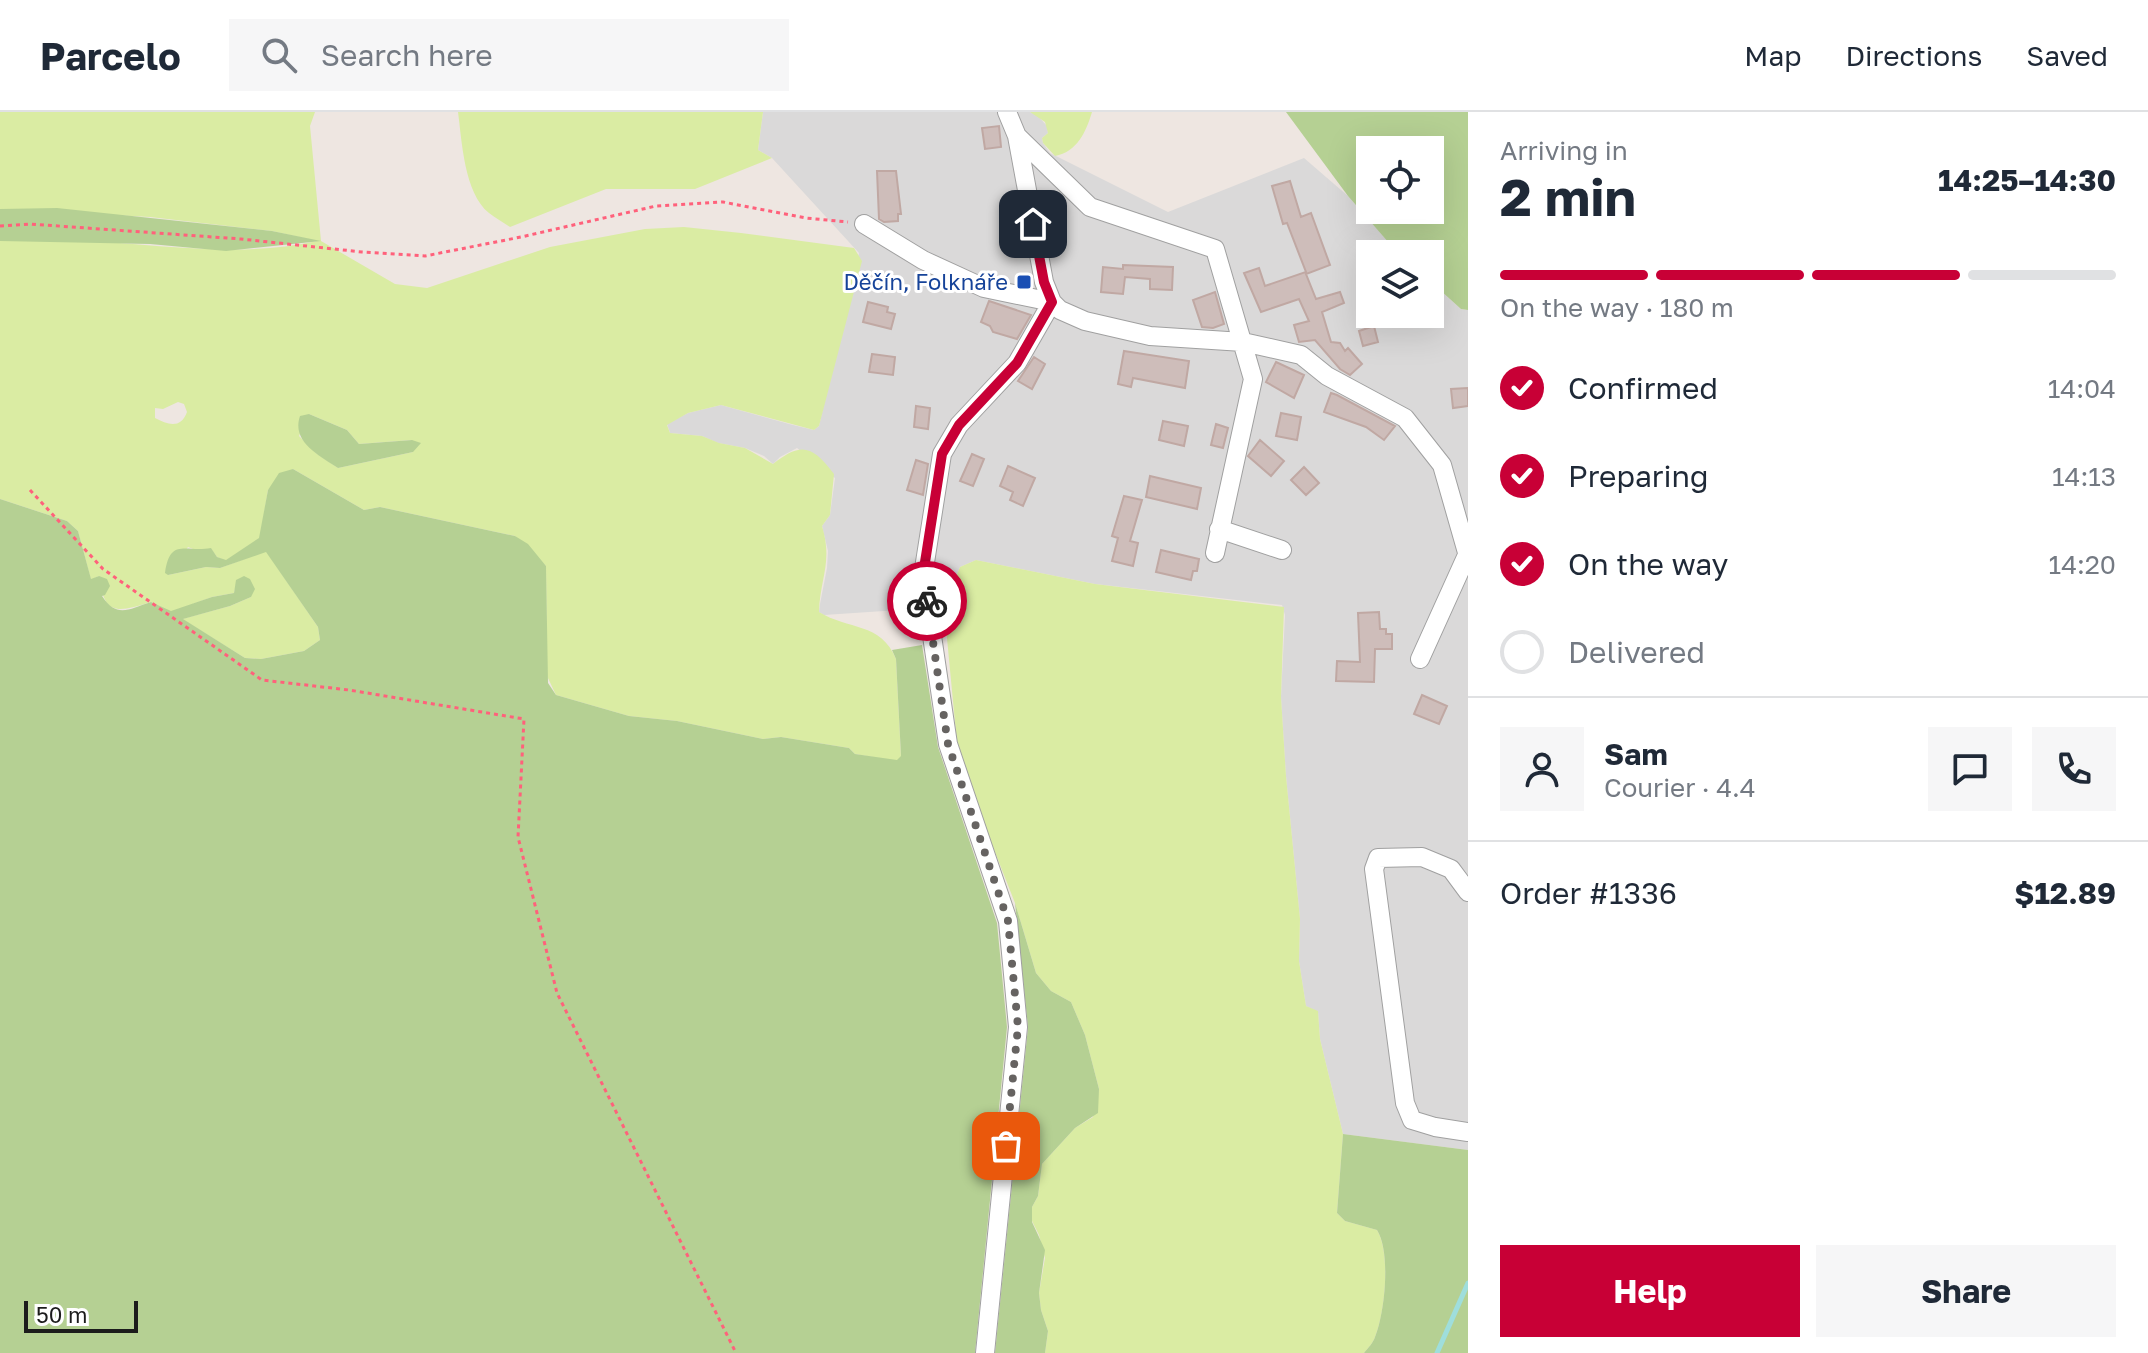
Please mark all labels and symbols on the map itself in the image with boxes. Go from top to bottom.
pin [999,190,1067,258]
place label: Děčín, Folknáře [843,268,1008,295]
marker: Děčín, Folknáře [1015,273,1033,291]
courier [887,561,967,641]
pin [972,1112,1040,1180]
scale bar [24,1297,138,1333]

